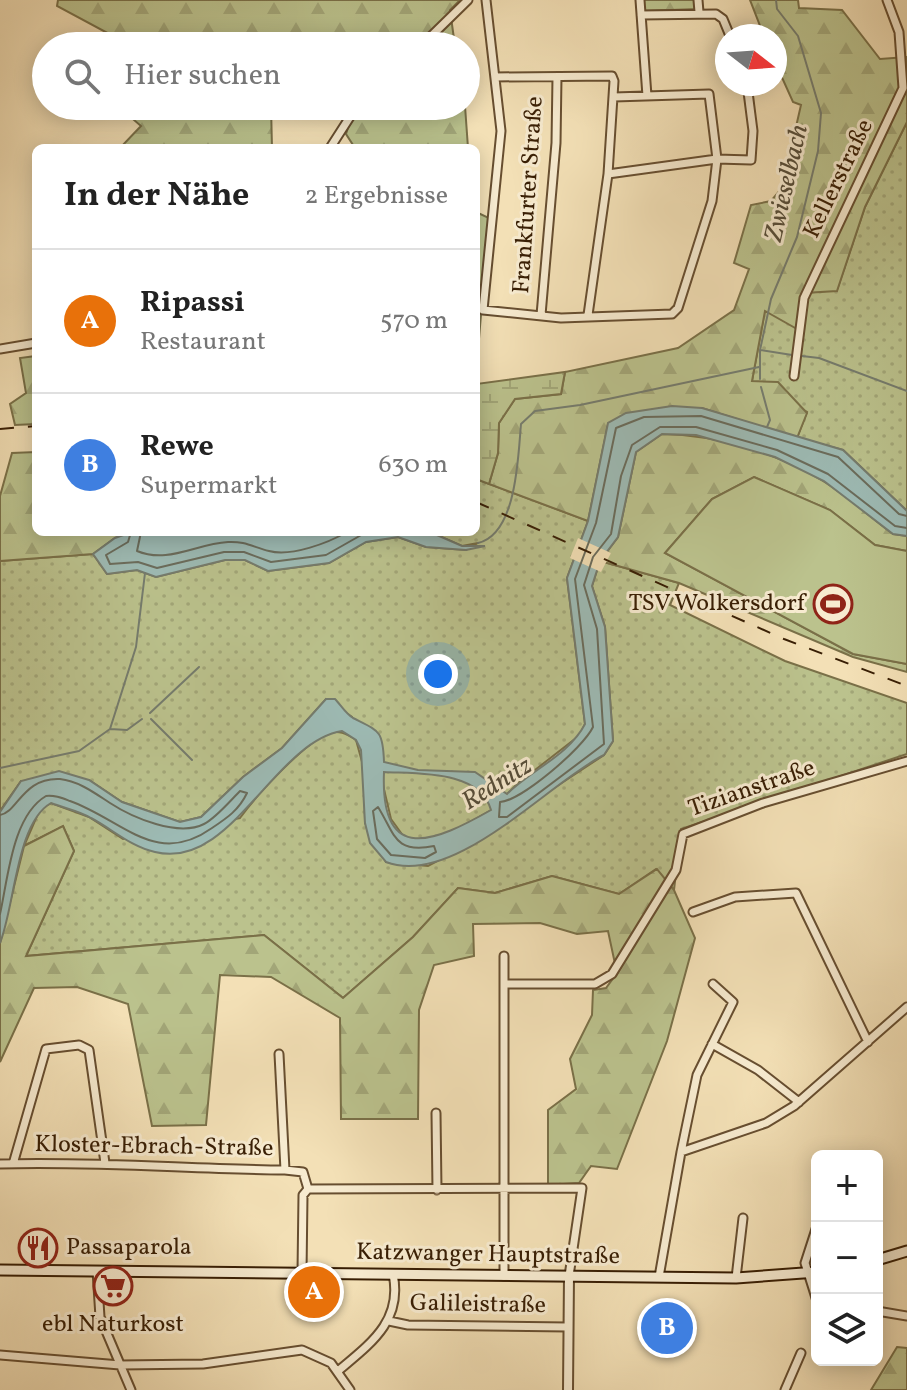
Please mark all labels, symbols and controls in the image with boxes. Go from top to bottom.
north arrow [715,24,787,96]
search box [32,32,480,120]
icon: search [60,54,104,98]
text: Hier suchen [124,55,281,97]
street label: Frankfurter Straße [505,95,553,295]
street label: Kellerstraße [795,114,883,244]
water label: Zwieselbach [756,121,818,246]
text: In der Nähe [64,173,249,220]
text: 2 Ergebnisse [305,178,448,214]
text: Ripassi [140,282,245,324]
text: A [81,303,99,339]
text: 570 m [380,303,448,339]
text: Restaurant [140,324,266,360]
text: Rewe [140,426,214,468]
text: B [81,447,99,483]
text: 630 m [379,447,448,483]
text: Supermarkt [140,468,277,504]
sports icon: TSV Wolkersdorf [812,583,854,625]
place label: TSV Wolkersdorf [628,587,808,621]
your location [418,654,458,694]
water label: Rednitz [455,748,539,820]
street label: Tizianstraße [684,751,820,827]
street label: Kloster-Ebrach-Straße [34,1128,274,1166]
map controls [811,1150,883,1366]
button: + [811,1150,883,1222]
button: − [811,1222,883,1294]
restaurant icon: Passaparola [17,1227,59,1269]
place label: Passaparola [66,1231,192,1265]
street label: Katzwanger Hauptstraße [356,1236,620,1274]
pin: A [288,1262,340,1322]
supermarket icon: ebl Naturkost [92,1265,134,1307]
street label: Galileistraße [410,1287,546,1323]
button: layers [811,1294,883,1366]
pin: B [641,1298,693,1358]
place label: ebl Naturkost [42,1308,184,1342]

